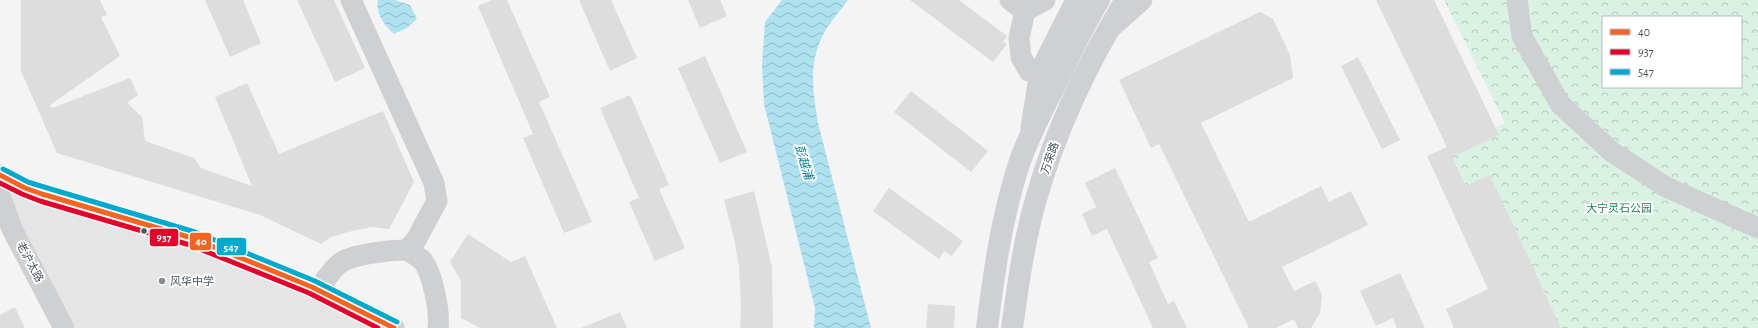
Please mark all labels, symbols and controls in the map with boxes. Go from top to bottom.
legend [1602,16,1742,88]
text: 40 [1638,26,1650,38]
text: 937 [1638,46,1654,58]
text: 547 [1638,66,1654,78]
street label: 万荣路 [1038,140,1061,175]
water label: 彭越浦 [793,143,817,183]
park label: 大宁灵石公园 [1586,202,1652,214]
unlabelled marker [139,226,149,236]
line badge: 937 [149,228,179,247]
text: 937 [157,232,172,243]
line badge: 40 [189,232,212,251]
text: 40 [195,236,207,247]
line badge: 547 [216,237,247,256]
street label: 老沪太路 [15,240,46,284]
text: 547 [223,242,239,253]
place label: 风华中学 [170,275,214,287]
marker: 风华中学 [157,276,167,286]

